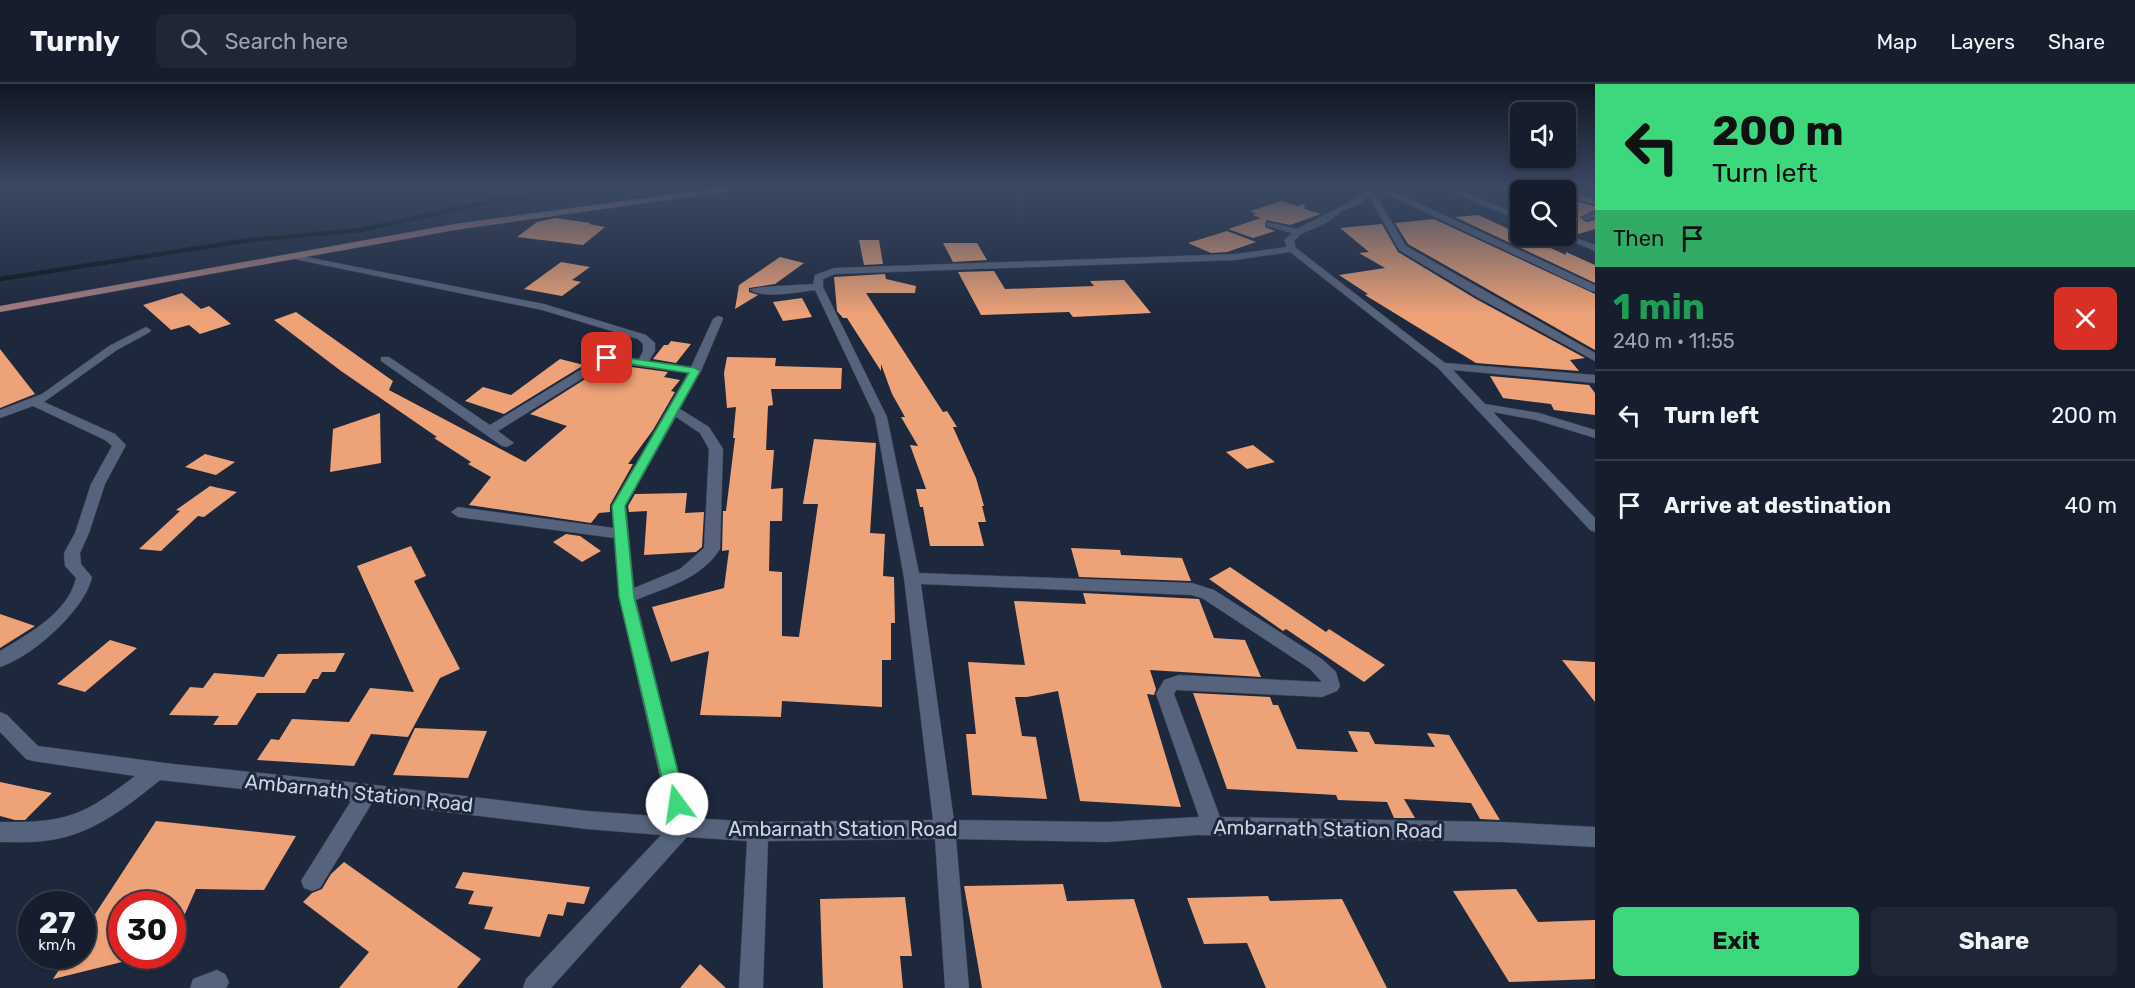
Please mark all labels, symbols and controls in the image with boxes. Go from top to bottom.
search box [156,14,576,68]
text: Turnly [30,25,120,58]
icon: search [177,25,210,58]
text: Search here [225,28,348,55]
text: Map [1876,29,1917,54]
text: Layers [1950,29,2015,54]
text: Share [2048,29,2105,54]
map controls [1510,102,1576,246]
button: sound [1510,102,1576,168]
text: 200 m [1712,106,1844,156]
icon: left [1613,108,1691,186]
text: Turn left [1712,157,1817,189]
button: search [1510,180,1576,246]
icon: arrive [1676,222,1709,255]
text: Then [1613,225,1664,252]
text: 1 min [1613,285,1705,328]
button: close [2054,287,2117,350]
text: 240 m · 11:55 [1613,329,1735,353]
pin [581,332,632,383]
icon: arrive [590,341,623,374]
icon: left [1613,399,1646,432]
text: Turn left [1664,402,1759,429]
text: 200 m [2051,402,2117,429]
icon: arrive [1613,489,1646,522]
text: Arrive at destination [1664,492,1891,519]
text: 40 m [2064,492,2117,519]
street label: Ambarnath Station Road [244,769,474,817]
position arrow [645,772,709,836]
street label: Ambarnath Station Road [1213,815,1443,843]
street label: Ambarnath Station Road [728,817,958,841]
speed limit sign: 30 [108,891,186,969]
text: 27 [39,905,75,941]
button: Exit [1613,907,1859,976]
button: Share [1871,907,2117,976]
text: km/h [38,936,76,954]

